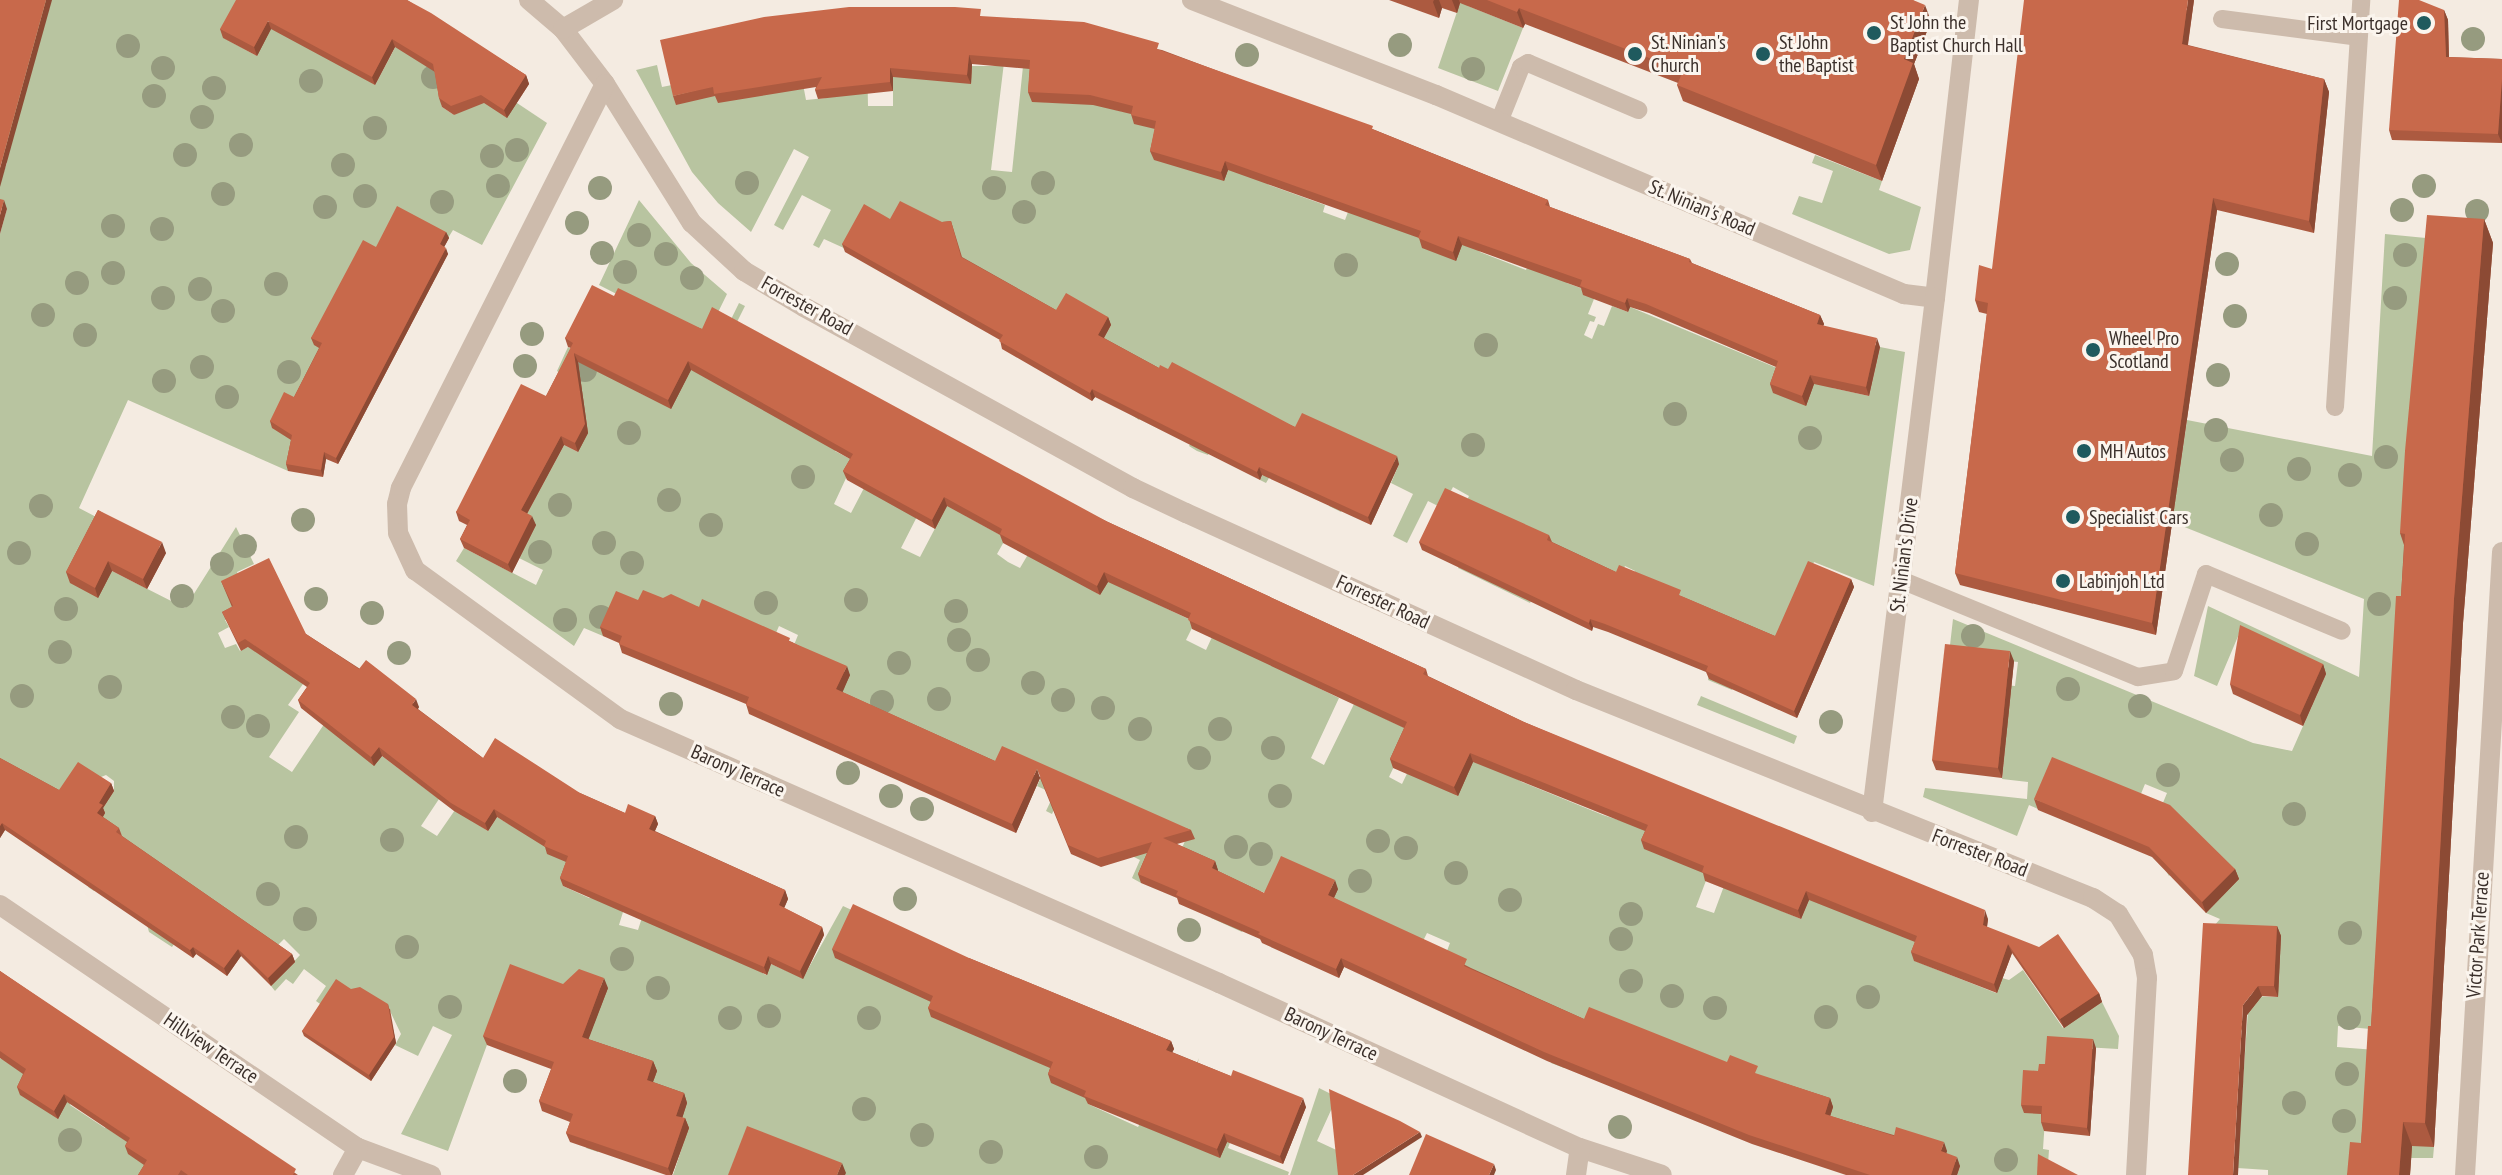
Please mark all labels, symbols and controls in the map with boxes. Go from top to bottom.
place label: St John the Baptist Church Hall [1890,10,2023,57]
place label: First Mortgage [2307,11,2408,35]
marker: First Mortgage [2415,14,2433,32]
marker: St John the Baptist Church Hall [1865,24,1883,42]
place label: St. Ninian's Church [1651,30,1727,77]
place label: St John the Baptist [1779,30,1854,77]
marker: St. Ninian's Church [1626,45,1644,63]
marker: St John the Baptist [1754,45,1772,63]
street label: St. Ninian's Road [1645,175,1759,241]
street label: Forrester Road [757,271,857,341]
place label: Wheel Pro Scotland [2109,326,2179,373]
marker: Wheel Pro Scotland [2084,341,2102,359]
place label: MH Autos [2100,439,2167,463]
marker: MH Autos [2075,442,2093,460]
street label: St. Ninian's Drive [1885,496,1923,614]
place label: Specialist Cars [2089,505,2188,529]
marker: Specialist Cars [2064,508,2082,526]
place label: Labinjoh Ltd [2079,569,2165,593]
street label: Forrester Road [1332,570,1434,634]
marker: Labinjoh Ltd [2054,572,2072,590]
street label: Barony Terrace [687,739,789,803]
street label: Forrester Road [1929,824,2031,882]
street label: Victor Park Terrace [2462,871,2494,999]
street label: Barony Terrace [1280,1002,1382,1066]
street label: Hillview Terrace [159,1007,263,1089]

